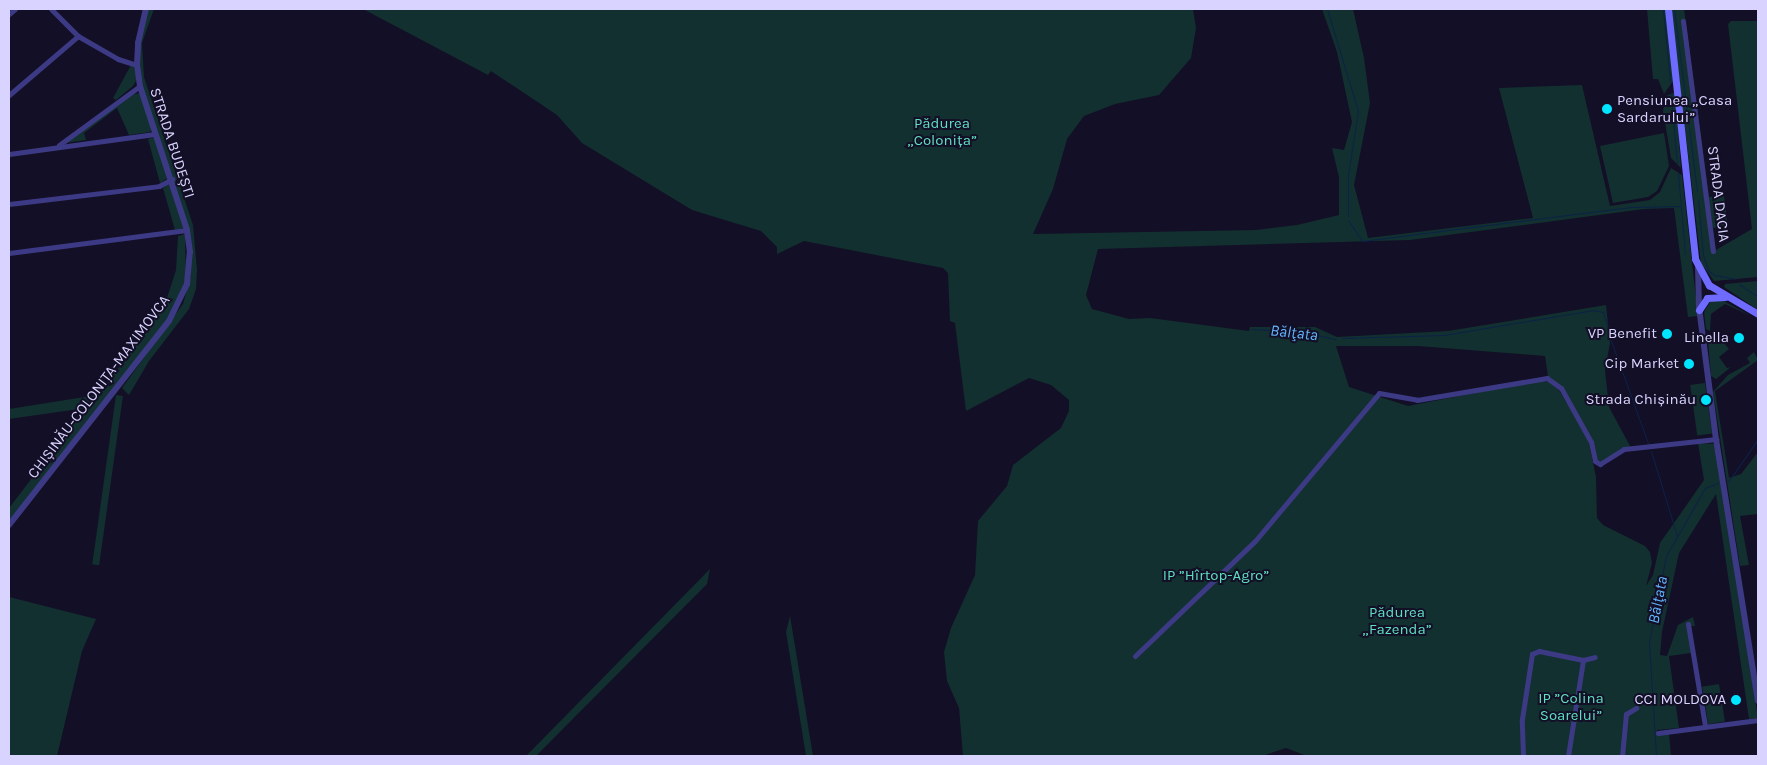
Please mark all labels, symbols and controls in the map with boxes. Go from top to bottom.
street label: STRADA BUDEȘTI [146,86,198,200]
place label: Pensiunea „Casa Sardarului” [1617,91,1732,126]
marker: Pensiunea „Casa Sardarului” [1601,103,1613,115]
park label: Pădurea „Colonița” [907,114,977,149]
street label: STRADA DACIA [1703,145,1733,243]
street label: CHIȘINĂU-COLONIȚA-MAXIMOVCA [24,292,174,482]
water label: Bălţata [1269,321,1319,345]
place label: VP Benefit [1588,325,1657,343]
marker: VP Benefit [1661,328,1673,340]
place label: Linella [1684,329,1729,347]
marker: Linella [1733,332,1745,344]
place label: Cip Market [1605,355,1679,373]
marker: Cip Market [1683,358,1695,370]
place label: Strada Chișinău [1585,391,1696,409]
marker: Strada Chișinău [1700,394,1712,406]
park label: IP ”Hîrtop-Agro” [1163,567,1269,585]
water label: Bălţata [1644,575,1672,625]
park label: Pădurea „Fazenda” [1362,603,1432,638]
park label: IP ”Colina Soarelui” [1538,689,1604,724]
place label: CCI MOLDOVA [1634,691,1726,709]
marker: CCI MOLDOVA [1730,694,1742,706]

